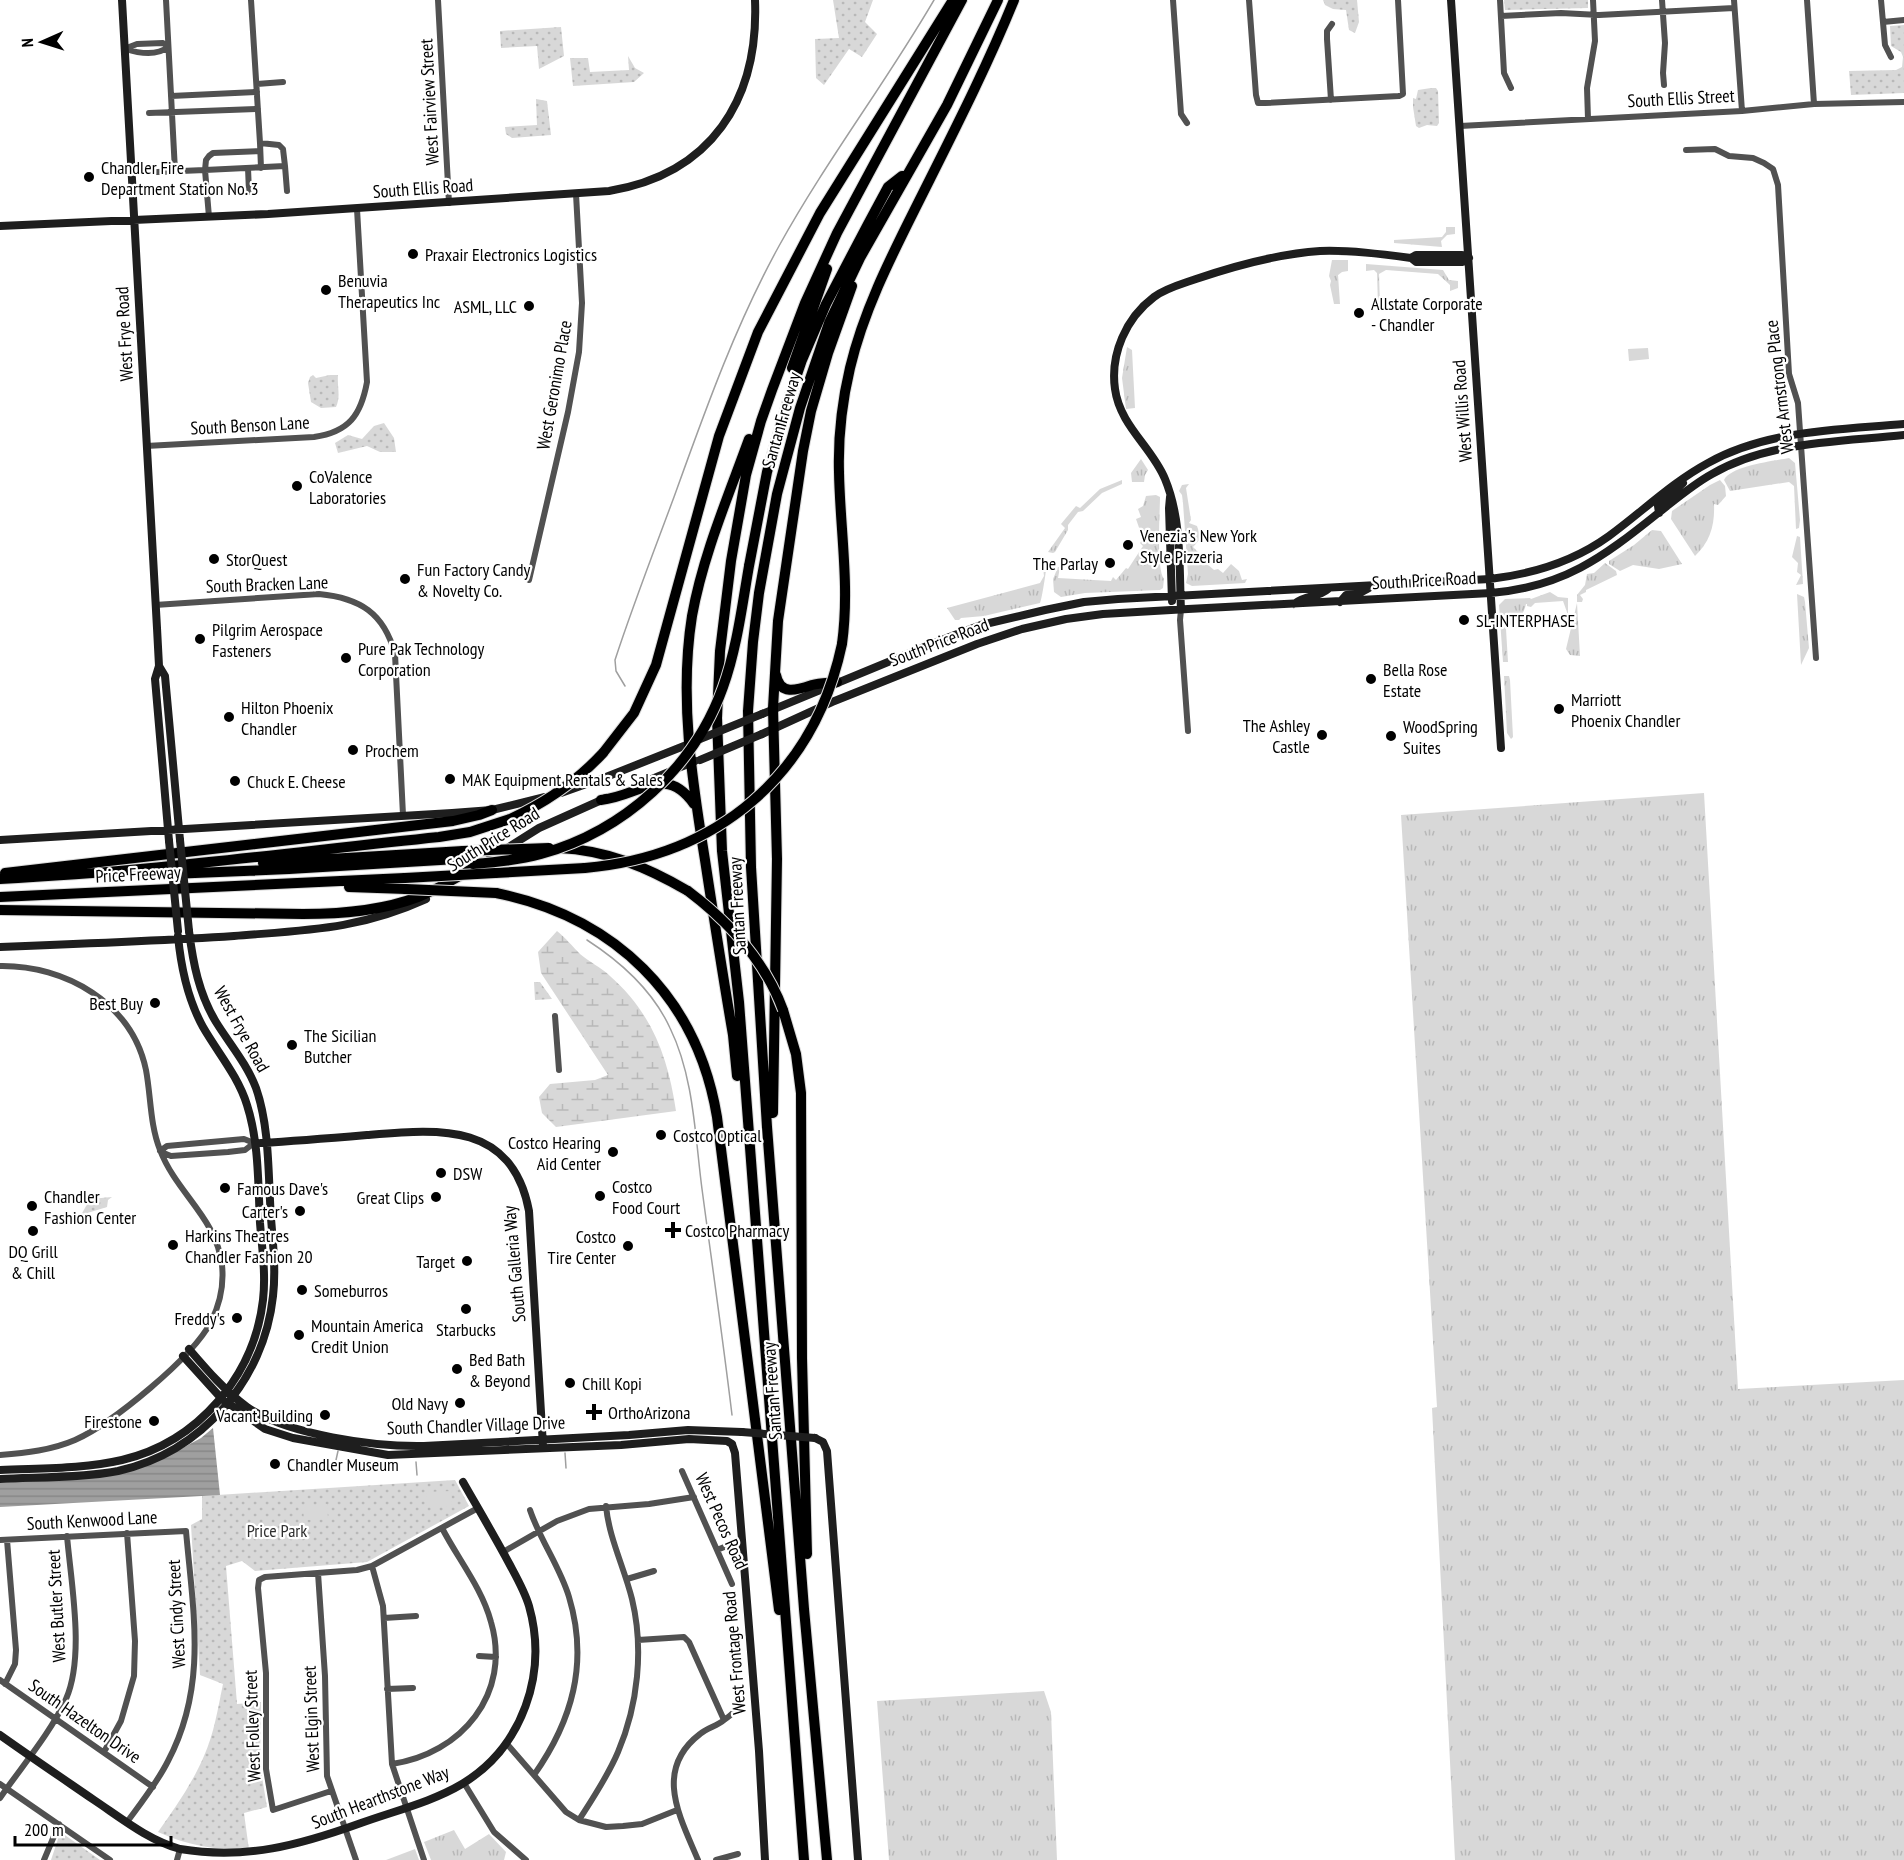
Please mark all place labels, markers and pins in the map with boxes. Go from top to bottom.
place label: Chandler Fire Department Station No. 3 [101,156,259,200]
marker: Chandler Fire Department Station No. 3 [82,170,96,184]
place label: Praxair Electronics Logistics [425,243,597,266]
marker: Praxair Electronics Logistics [406,247,420,261]
place label: Benuvia Therapeutics Inc [338,269,441,313]
marker: Benuvia Therapeutics Inc [319,283,333,297]
place label: Allstate Corporate - Chandler [1371,292,1483,336]
place label: ASML, LLC [454,295,517,318]
marker: ASML, LLC [522,299,536,313]
marker: Allstate Corporate - Chandler [1352,306,1366,320]
place label: CoValence Laboratories [309,465,386,509]
marker: CoValence Laboratories [290,479,304,493]
place label: Venezia's New York Style Pizzeria [1139,524,1257,568]
marker: Venezia's New York Style Pizzeria [1121,538,1135,552]
place label: StorQuest [226,548,287,571]
marker: StorQuest [207,552,221,566]
place label: The Parlay [1033,552,1098,575]
marker: The Parlay [1103,556,1117,570]
place label: Fun Factory Candy & Novelty Co. [417,558,530,602]
marker: Fun Factory Candy & Novelty Co. [398,572,412,586]
place label: SL-INTERPHASE [1476,609,1575,632]
marker: SL-INTERPHASE [1457,613,1471,627]
place label: Pilgrim Aerospace Fasteners [212,618,323,662]
marker: Pilgrim Aerospace Fasteners [193,632,207,646]
place label: Pure Pak Technology Corporation [358,637,485,681]
marker: Pure Pak Technology Corporation [339,651,353,665]
place label: Bella Rose Estate [1383,658,1448,702]
marker: Bella Rose Estate [1364,672,1378,686]
place label: Marriott Phoenix Chandler [1571,688,1681,732]
place label: Hilton Phoenix Chandler [241,696,334,740]
marker: Marriott Phoenix Chandler [1552,702,1566,716]
marker: Hilton Phoenix Chandler [222,710,236,724]
place label: The Ashley Castle [1243,714,1310,758]
place label: WoodSpring Suites [1403,715,1478,759]
marker: The Ashley Castle [1315,728,1329,742]
marker: WoodSpring Suites [1384,729,1398,743]
place label: Prochem [365,739,419,762]
marker: Prochem [346,743,360,757]
place label: MAK Equipment Rentals & Sales [462,768,663,791]
place label: Chuck E. Cheese [247,770,346,793]
marker: MAK Equipment Rentals & Sales [443,772,457,786]
marker: Chuck E. Cheese [228,774,242,788]
place label: Best Buy [89,992,143,1015]
marker: Best Buy [148,996,162,1010]
place label: The Sicilian Butcher [304,1024,376,1068]
marker: The Sicilian Butcher [285,1038,299,1052]
place label: Costco Optical [673,1124,762,1147]
marker: Costco Optical [654,1128,668,1142]
place label: Costco Hearing Aid Center [508,1131,601,1175]
marker: Costco Hearing Aid Center [606,1145,620,1159]
place label: DSW [453,1162,482,1185]
marker: DSW [434,1166,448,1180]
place label: Costco Food Court [612,1175,680,1219]
place label: Famous Dave's [237,1177,328,1200]
marker: Famous Dave's [218,1181,232,1195]
place label: Chandler Fashion Center [44,1185,136,1229]
place label: Great Clips [357,1186,424,1209]
marker: Costco Food Court [593,1189,607,1203]
marker: Great Clips [429,1190,443,1204]
marker: Chandler Fashion Center [25,1199,39,1213]
place label: Carter's [242,1200,288,1223]
marker: Carter's [293,1204,307,1218]
place label: Costco Pharmacy [685,1219,789,1242]
marker: Costco Pharmacy [666,1223,680,1237]
marker: DQ Grill & Chill [26,1224,40,1238]
place label: Harkins Theatres Chandler Fashion 20 [185,1224,313,1268]
place label: Costco Tire Center [548,1225,616,1269]
marker: Harkins Theatres Chandler Fashion 20 [166,1238,180,1252]
marker: Costco Tire Center [621,1239,635,1253]
place label: DQ Grill & Chill [8,1240,58,1284]
place label: Target [416,1250,455,1273]
marker: Target [460,1254,474,1268]
place label: Someburros [314,1279,388,1302]
marker: Someburros [295,1283,309,1297]
marker: Starbucks [459,1302,473,1316]
place label: Freddy's [174,1307,225,1330]
marker: Freddy's [230,1311,244,1325]
place label: Mountain America Credit Union [311,1314,423,1358]
place label: Starbucks [436,1318,496,1341]
marker: Mountain America Credit Union [292,1328,306,1342]
place label: Bed Bath & Beyond [469,1348,530,1392]
marker: Bed Bath & Beyond [450,1362,464,1376]
place label: Chill Kopi [582,1372,642,1395]
marker: Chill Kopi [563,1376,577,1390]
place label: Old Navy [391,1392,448,1415]
marker: Old Navy [453,1396,467,1410]
place label: OrthoArizona [608,1401,690,1424]
marker: OrthoArizona [585,1403,603,1421]
place label: Vacant Building [215,1404,313,1427]
marker: Vacant Building [318,1408,332,1422]
place label: Firestone [84,1410,142,1433]
marker: Firestone [147,1414,161,1428]
place label: Chandler Museum [287,1453,399,1476]
marker: Chandler Museum [268,1457,282,1471]

